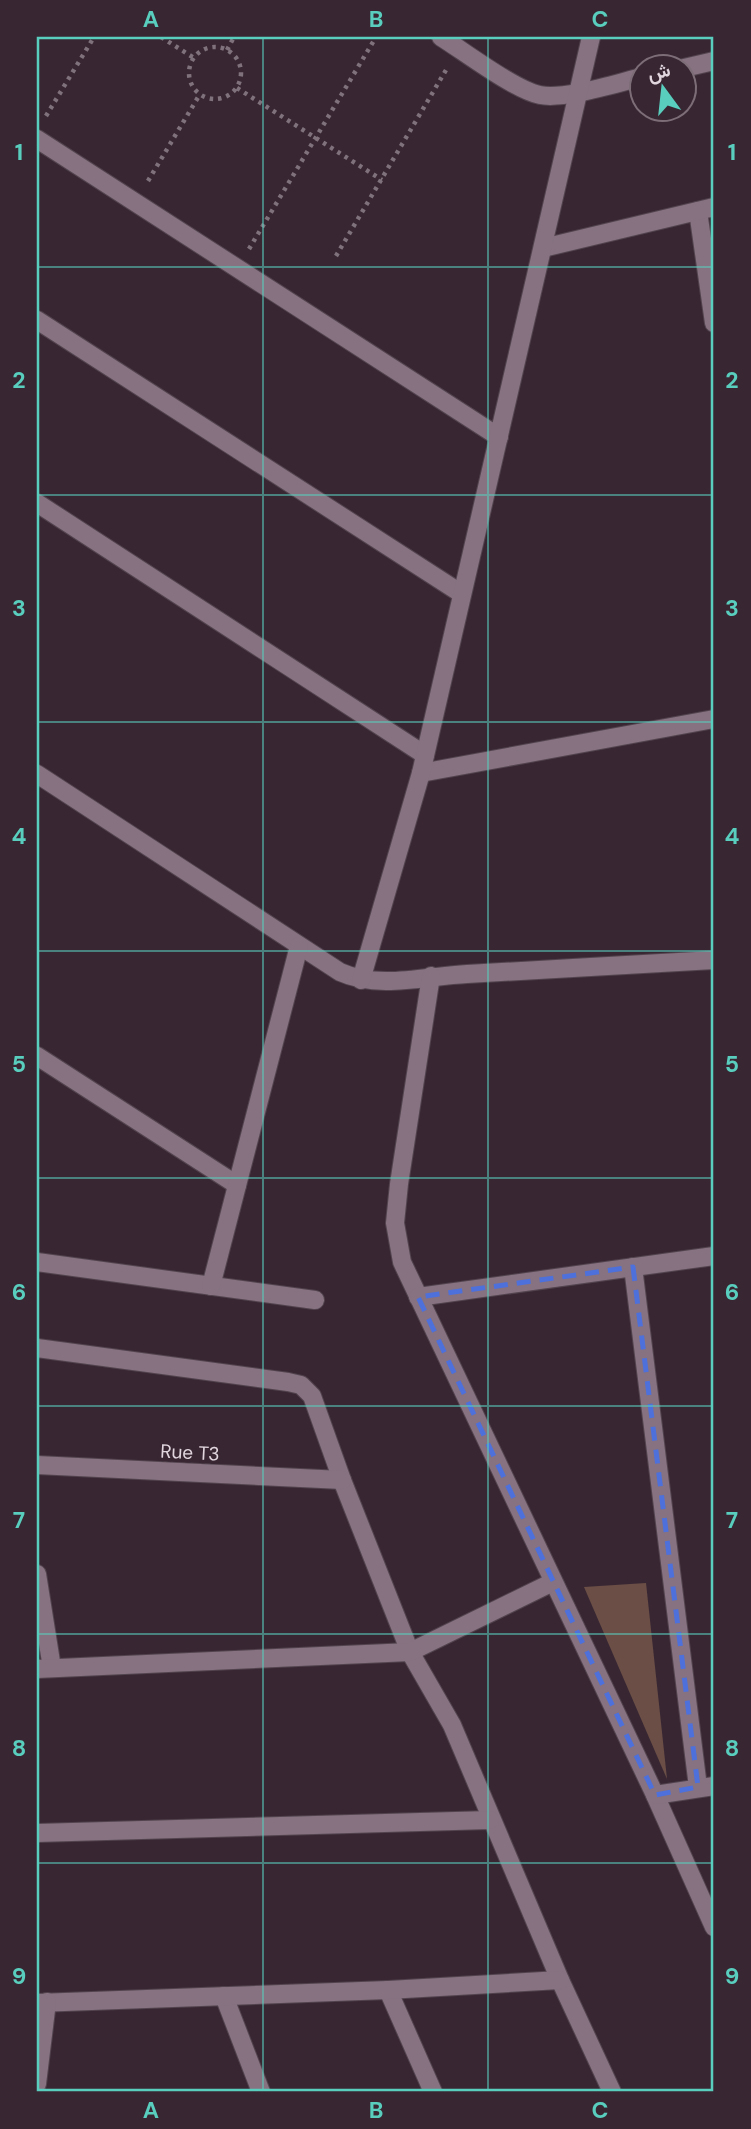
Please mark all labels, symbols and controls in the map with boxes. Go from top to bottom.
text: A [143,4,159,34]
text: B [369,4,383,34]
text: C [592,4,608,34]
north arrow [628,52,698,122]
text: ش [644,57,673,87]
text: 1 [15,137,23,167]
text: 1 [728,137,736,167]
text: 2 [12,365,26,395]
text: 2 [725,365,739,395]
text: 3 [12,593,26,623]
text: 3 [725,593,739,623]
text: 4 [12,821,27,851]
text: 4 [725,821,740,851]
text: 5 [12,1049,26,1079]
text: 5 [725,1049,739,1079]
text: 6 [12,1277,26,1307]
text: 6 [725,1277,739,1307]
street label: Rue T3 [160,1438,220,1467]
text: 7 [13,1505,25,1535]
text: 7 [726,1505,738,1535]
text: 8 [12,1733,26,1763]
text: 8 [725,1733,739,1763]
text: 9 [12,1961,26,1991]
text: 9 [725,1961,739,1991]
text: A [143,2095,159,2125]
text: B [369,2095,383,2125]
text: C [592,2095,608,2125]

